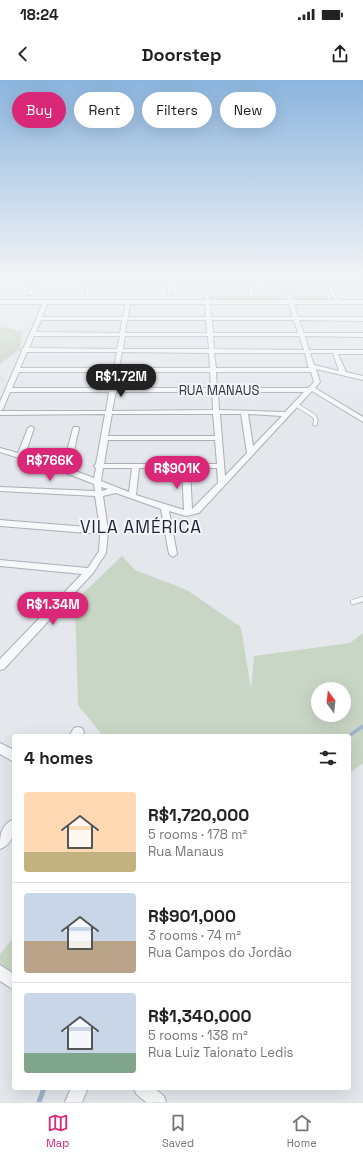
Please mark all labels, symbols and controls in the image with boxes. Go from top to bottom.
text: 18:24 [20,5,58,24]
icon: back [12,43,34,65]
text: Doorstep [142,43,221,66]
icon: share [329,43,351,65]
chip: Buy [12,92,66,128]
chip: Rent [74,92,134,128]
chip: Filters [142,92,212,128]
chip: New [220,92,276,128]
pin: R$1.72M [84,364,158,398]
text: R$1.72M [95,368,147,385]
street label: RUA MANAUS [179,382,259,399]
pin: R$766K [17,448,83,482]
text: R$766K [26,452,74,469]
pin: R$901K [144,456,210,490]
text: R$901K [154,460,200,477]
district label: VILA AMÉRICA [80,516,202,538]
pin: R$1.34M [16,592,90,626]
text: R$1.34M [26,596,80,613]
north arrow [311,682,351,722]
map controls [311,682,351,722]
text: 4 homes [24,747,93,769]
icon: filters [317,747,339,769]
text: R$1,720,000 [148,804,249,826]
icon: home [56,808,104,856]
text: 5 rooms · 178 m² [148,826,247,843]
text: Rua Manaus [148,843,224,860]
text: R$901,000 [148,905,236,927]
icon: home [56,909,104,957]
text: 3 rooms · 74 m² [148,927,241,944]
text: Rua Campos do Jordão [148,944,292,961]
text: R$1,340,000 [148,1005,252,1027]
icon: home [56,1009,104,1057]
text: 5 rooms · 138 m² [148,1027,248,1044]
text: Rua Luiz Taionato Ledis [148,1044,293,1061]
tab: Map [46,1112,69,1150]
tab: Saved [162,1112,194,1150]
tab: Home [287,1112,317,1150]

